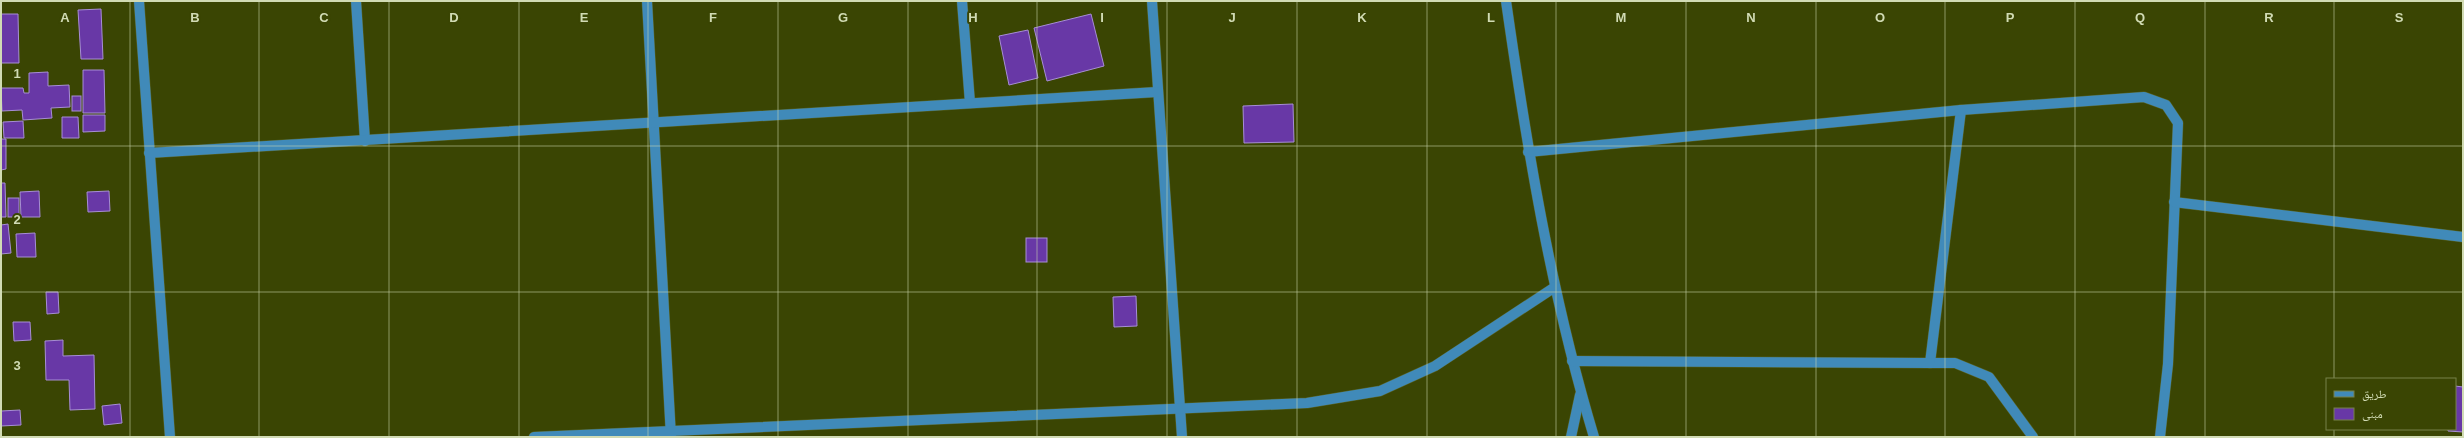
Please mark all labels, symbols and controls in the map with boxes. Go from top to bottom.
text: A [60,10,70,25]
text: B [190,10,200,25]
text: C [319,10,329,25]
text: D [449,10,459,25]
text: E [580,10,589,25]
text: F [709,10,717,25]
text: G [838,10,848,25]
text: H [968,10,978,25]
text: I [1100,10,1104,25]
text: J [1228,10,1236,25]
text: K [1357,10,1367,25]
text: L [1487,10,1495,25]
text: M [1616,10,1626,25]
text: N [1746,10,1756,25]
text: O [1875,10,1885,25]
text: P [2006,10,2015,25]
text: Q [2135,10,2145,25]
text: R [2264,10,2274,25]
text: S [2395,10,2404,25]
text: 1 [13,66,21,81]
text: 2 [13,212,21,227]
text: 3 [13,358,21,373]
legend [2326,378,2456,430]
text: طريق [2362,387,2387,401]
text: مبنى [2362,407,2383,421]

